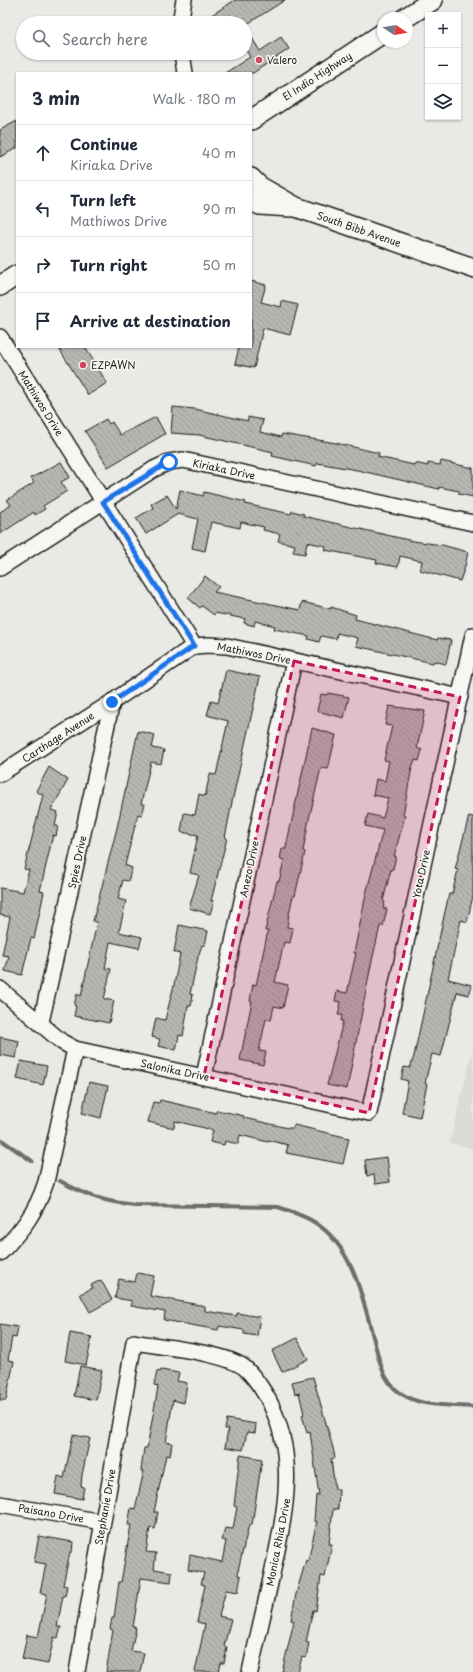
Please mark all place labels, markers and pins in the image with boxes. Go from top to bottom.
place label: Valero [267,52,298,67]
marker: Valero [254,55,264,65]
place label: EZPAWN [91,357,136,372]
marker: EZPAWN [78,360,88,370]

